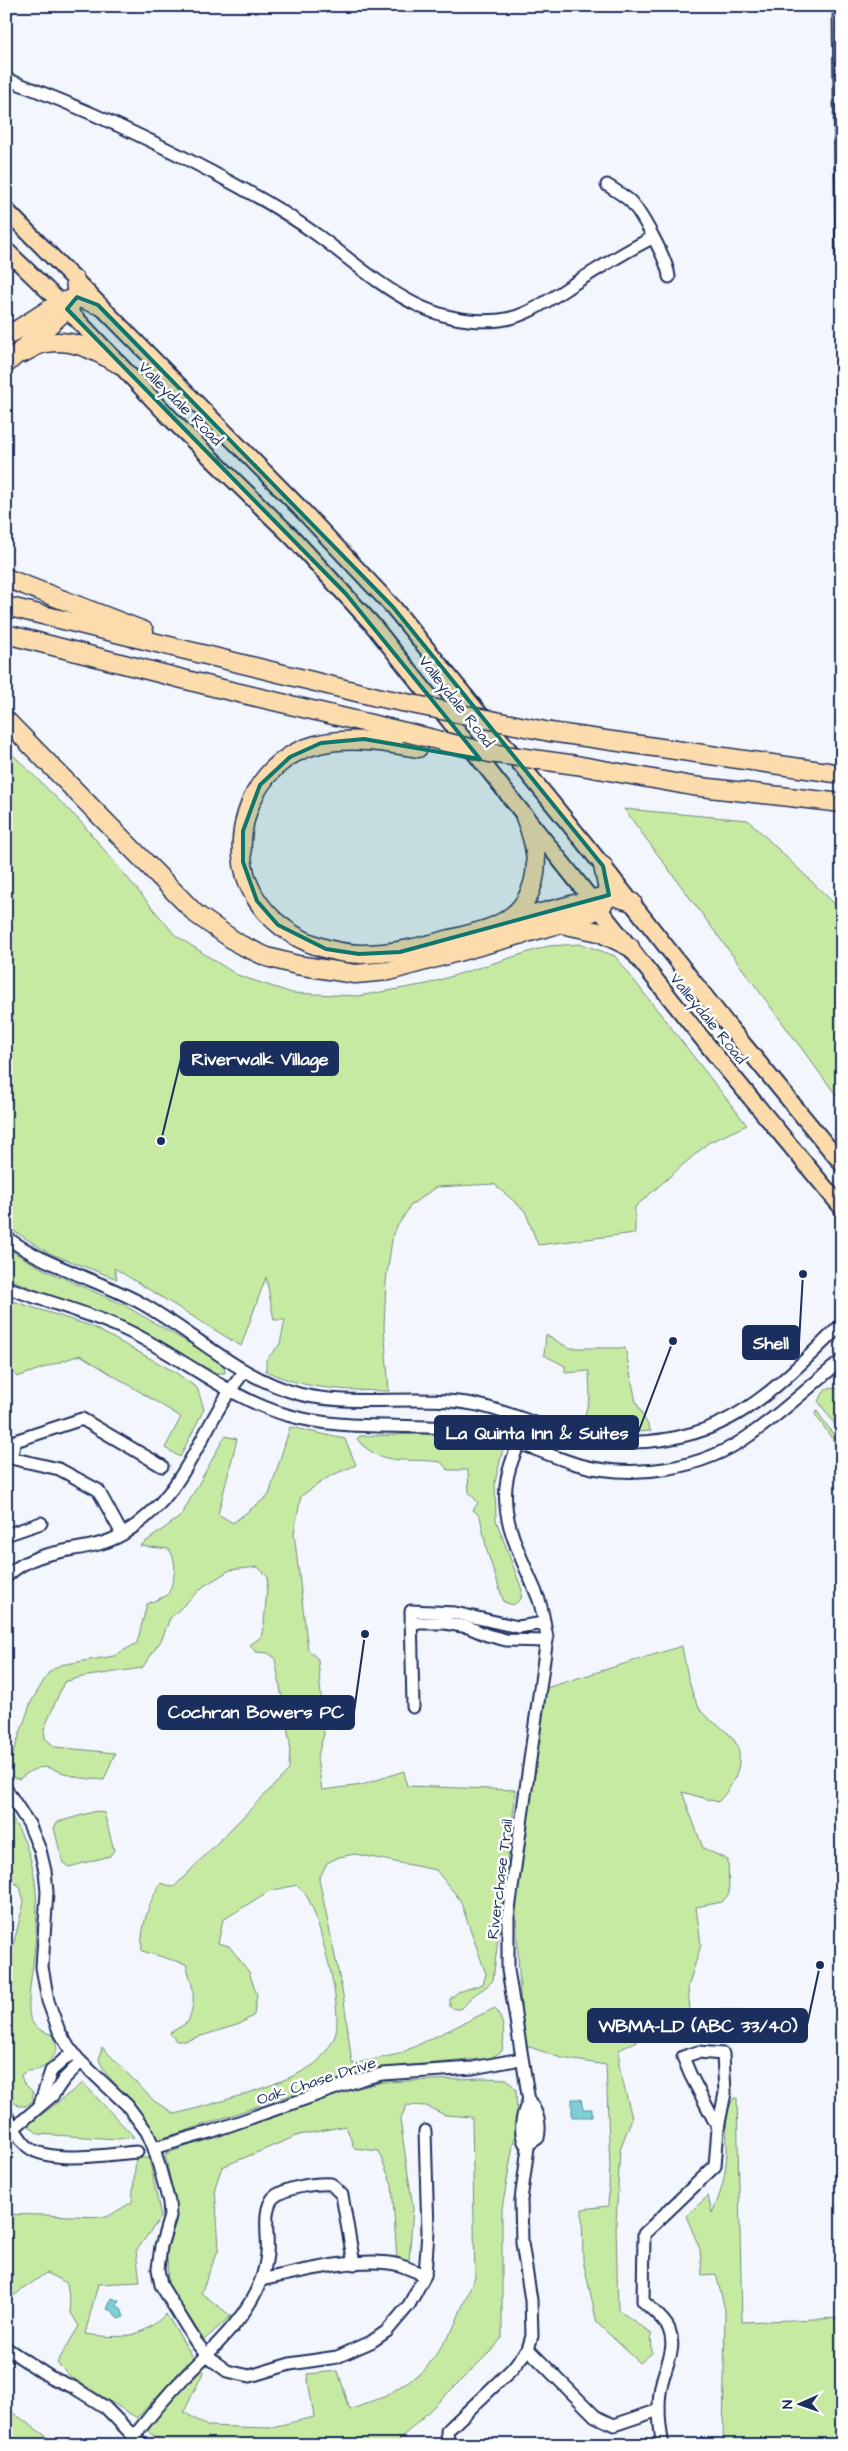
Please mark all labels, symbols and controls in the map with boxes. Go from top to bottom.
street label: Valleydale Road [132,357,227,452]
street label: Valleydale Road [412,651,499,753]
street label: Valleydale Road [664,968,752,1069]
callout: Riverwalk Village [181,1042,338,1075]
text: Riverwalk Village [191,1047,329,1073]
callout: Shell [743,1326,799,1359]
text: Shell [752,1331,789,1356]
callout: La Quinta Inn & Suites [435,1416,638,1449]
text: La Quinta Inn & Suites [446,1421,628,1446]
callout: Cochran Bowers PC [158,1696,354,1729]
text: Cochran Bowers PC [168,1700,344,1725]
street label: Riverchase Trail [482,1818,518,1940]
callout: WBMA-LD (ABC 33/40) [588,2009,807,2042]
text: WBMA-LD (ABC 33/40) [597,2014,798,2039]
street label: Oak Chase Drive [254,2051,379,2111]
north arrow [776,2378,826,2428]
text: N [778,2399,798,2409]

